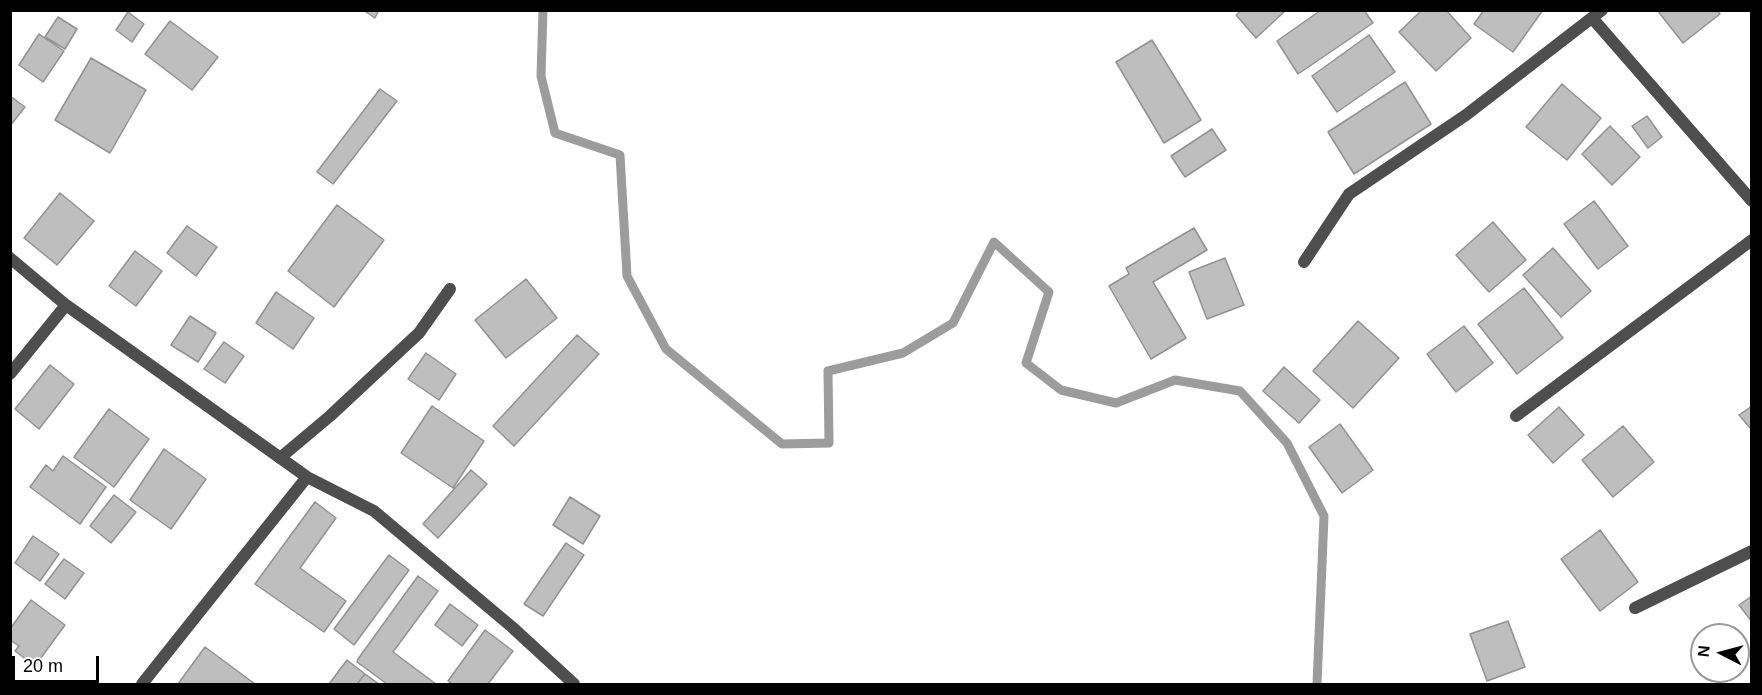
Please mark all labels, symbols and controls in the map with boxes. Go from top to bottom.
north arrow [1690,623,1750,683]
scale bar [15,644,102,682]
text: N [1695,645,1713,658]
text: 20 m [23,656,63,676]

